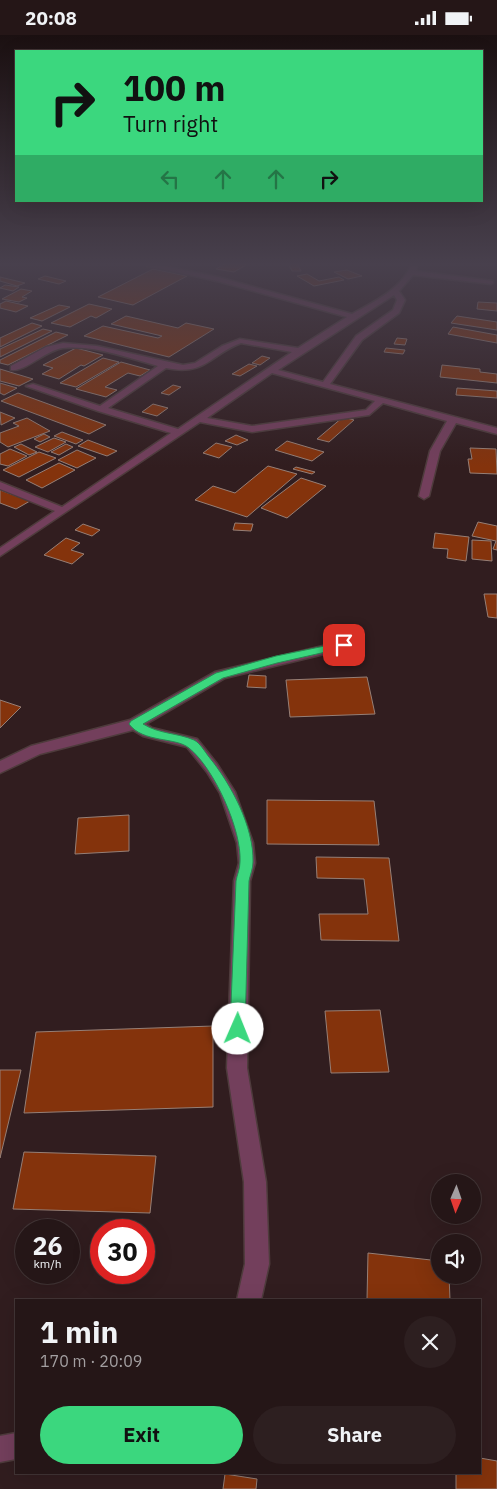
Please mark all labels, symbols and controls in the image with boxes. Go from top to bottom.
text: 20:08 [25,6,77,30]
text: 100 m [123,65,226,111]
icon: right [40,70,105,135]
text: Turn right [123,109,218,138]
icon: left [156,165,184,193]
icon: ahead [209,165,237,193]
icon: ahead [262,165,290,193]
icon: right [315,165,343,193]
pin [323,624,365,666]
icon: arrive [330,631,358,659]
position arrow [211,1002,263,1054]
north arrow [431,1174,481,1224]
map controls [431,1174,481,1284]
speed limit sign: 30 [90,1219,155,1284]
text: 26 [32,1229,63,1262]
button: sound [431,1234,481,1284]
text: km/h [33,1256,62,1271]
text: 1 min [40,1312,118,1351]
button: close [404,1316,456,1368]
text: 170 m · 20:09 [40,1351,142,1371]
button: Exit [40,1406,243,1464]
button: Share [253,1406,456,1464]

